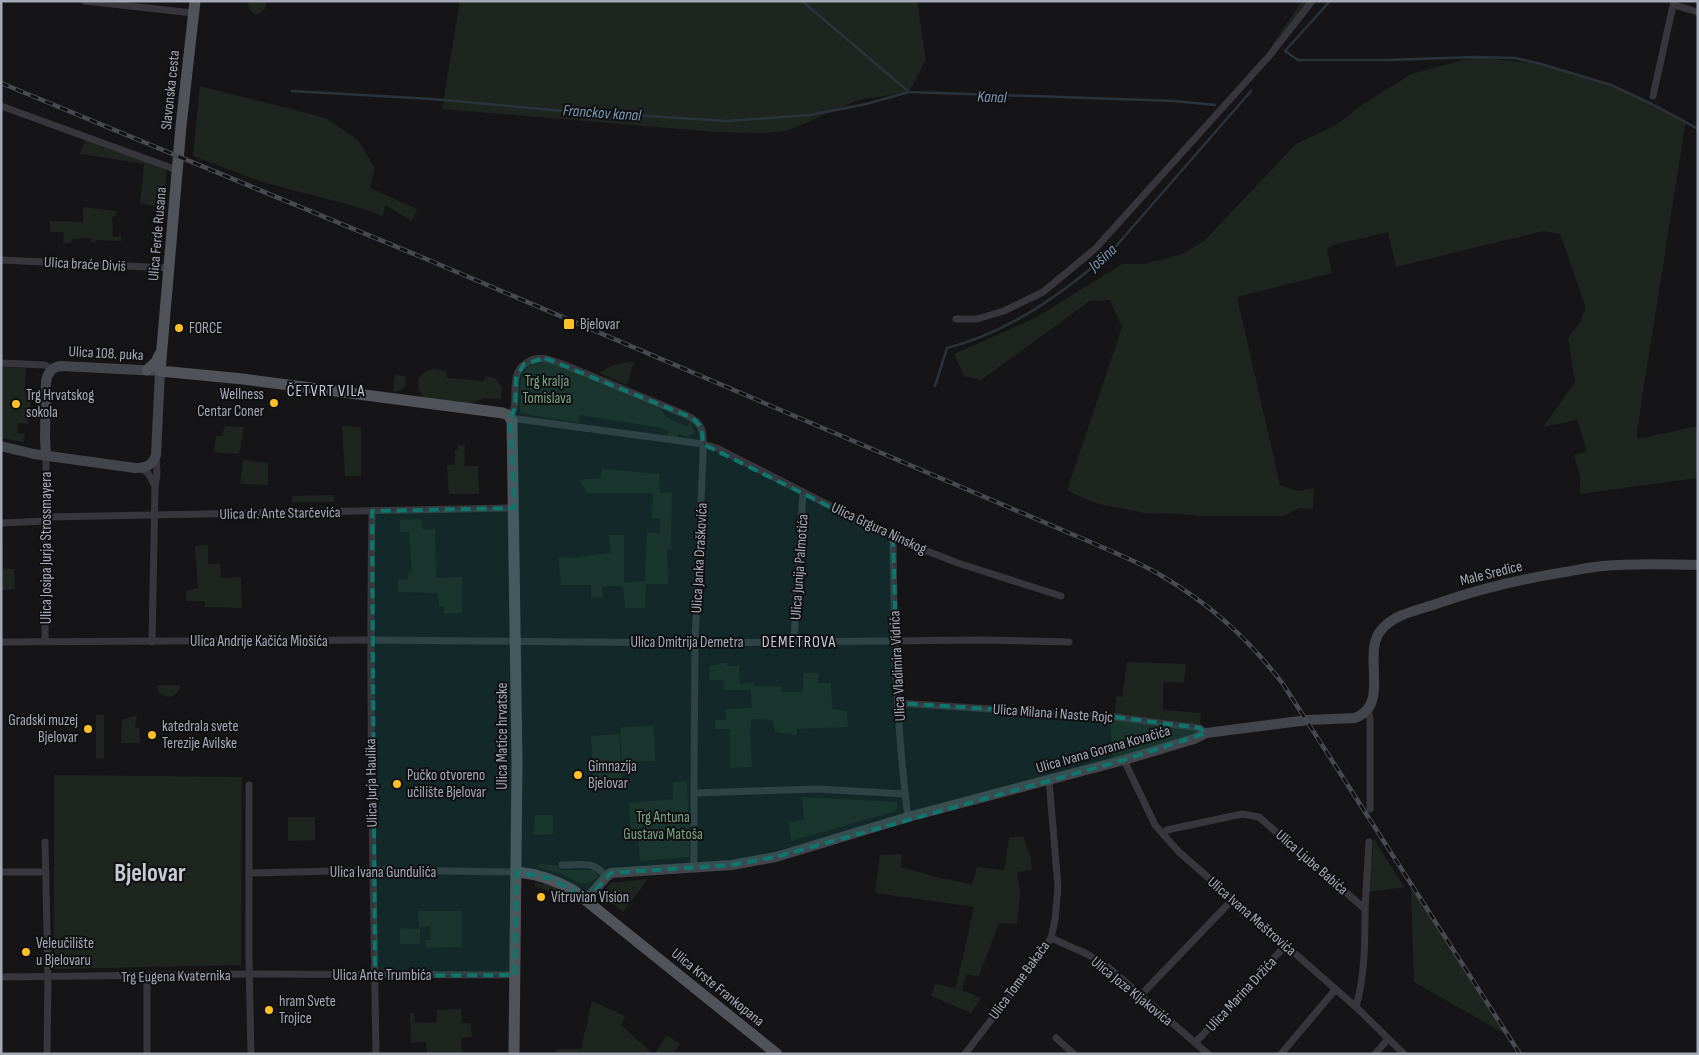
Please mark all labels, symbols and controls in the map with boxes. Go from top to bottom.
street label: Slavonska cesta [157,49,184,131]
water label: Kanal [977,87,1008,108]
water label: Franckov kanal [562,101,643,126]
street label: Ulica Ferde Rusana [144,186,171,282]
water label: Jošina [1084,240,1121,276]
street label: Ulica braće Diviš [44,253,126,276]
place label: Bjelovar [580,315,621,334]
marker: Bjelovar [562,317,576,331]
place label: FORCE [189,319,222,338]
marker: FORCE [173,322,185,334]
street label: Ulica 108. puka [68,342,144,365]
park label: Trg kralja Tomislava [523,372,572,408]
district label: ČETVRT VILA [287,382,365,401]
place label: Wellness Centar Coner [197,385,265,421]
place label: Trg Hrvatskog sokola [26,386,94,422]
marker: Wellness Centar Coner [268,397,280,409]
marker: Trg Hrvatskog sokola [10,398,22,410]
street label: Ulica Josipa Jurja Strossmayera [37,472,56,624]
street label: Ulica Grgura Ninskog [828,498,930,559]
street label: Ulica Janka Draškovića [687,502,712,614]
street label: Ulica dr. Ante Starčevića [219,503,341,524]
street label: Ulica Junija Palmotića [786,513,813,621]
street label: Male Sredice [1458,557,1524,590]
street label: Ulica Vladimira Vidrića [885,610,910,722]
street label: Ulica Andrije Kačića Miošića [190,632,328,651]
street label: Ulica Dmitrija Demetra [630,633,744,652]
district label: DEMETROVA [762,633,836,652]
street label: Ulica Matice hrvatske [493,682,512,790]
street label: Ulica Milana i Naste Rojc [992,700,1114,727]
place label: Gradski muzej Bjelovar [8,711,79,747]
place label: katedrala svete Terezije Avilske [162,717,239,753]
street label: Ulica Ivana Gorana Kovačića [1034,721,1173,778]
marker: Gradski muzej Bjelovar [82,723,94,735]
marker: katedrala svete Terezije Avilske [146,729,158,741]
street label: Ulica Jurja Haulika [361,738,382,828]
place label: Gimnazija Bjelovar [588,757,637,793]
place label: Pučko otvoreno učilište Bjelovar [407,766,487,802]
marker: Gimnazija Bjelovar [572,769,584,781]
marker: Pučko otvoreno učilište Bjelovar [391,778,403,790]
park label: Trg Antuna Gustava Matoša [623,808,703,844]
street label: Ulica Ljube Babića [1272,826,1352,899]
district label: Bjelovar [114,858,186,889]
street label: Ulica Ivana Gundulića [330,863,436,882]
street label: Ulica Ivana Meštrovića [1203,873,1300,960]
place label: Vitruvian Vision [551,888,629,907]
marker: Vitruvian Vision [535,891,547,903]
place label: Veleučilište u Bjelovaru [36,934,94,970]
street label: Ulica Tome Bakača [985,937,1054,1023]
street label: Ulica Krste Frankopana [667,944,768,1031]
marker: Veleučilište u Bjelovaru [20,946,32,958]
street label: Ulica Joze Kljakovića [1087,952,1177,1030]
street label: Ulica Marina Držića [1202,953,1281,1036]
street label: Trg Eugena Kvaternika [121,966,231,987]
street label: Ulica Ante Trumbića [332,966,432,985]
place label: hram Svete Trojice [279,992,336,1028]
marker: hram Svete Trojice [263,1004,275,1016]

